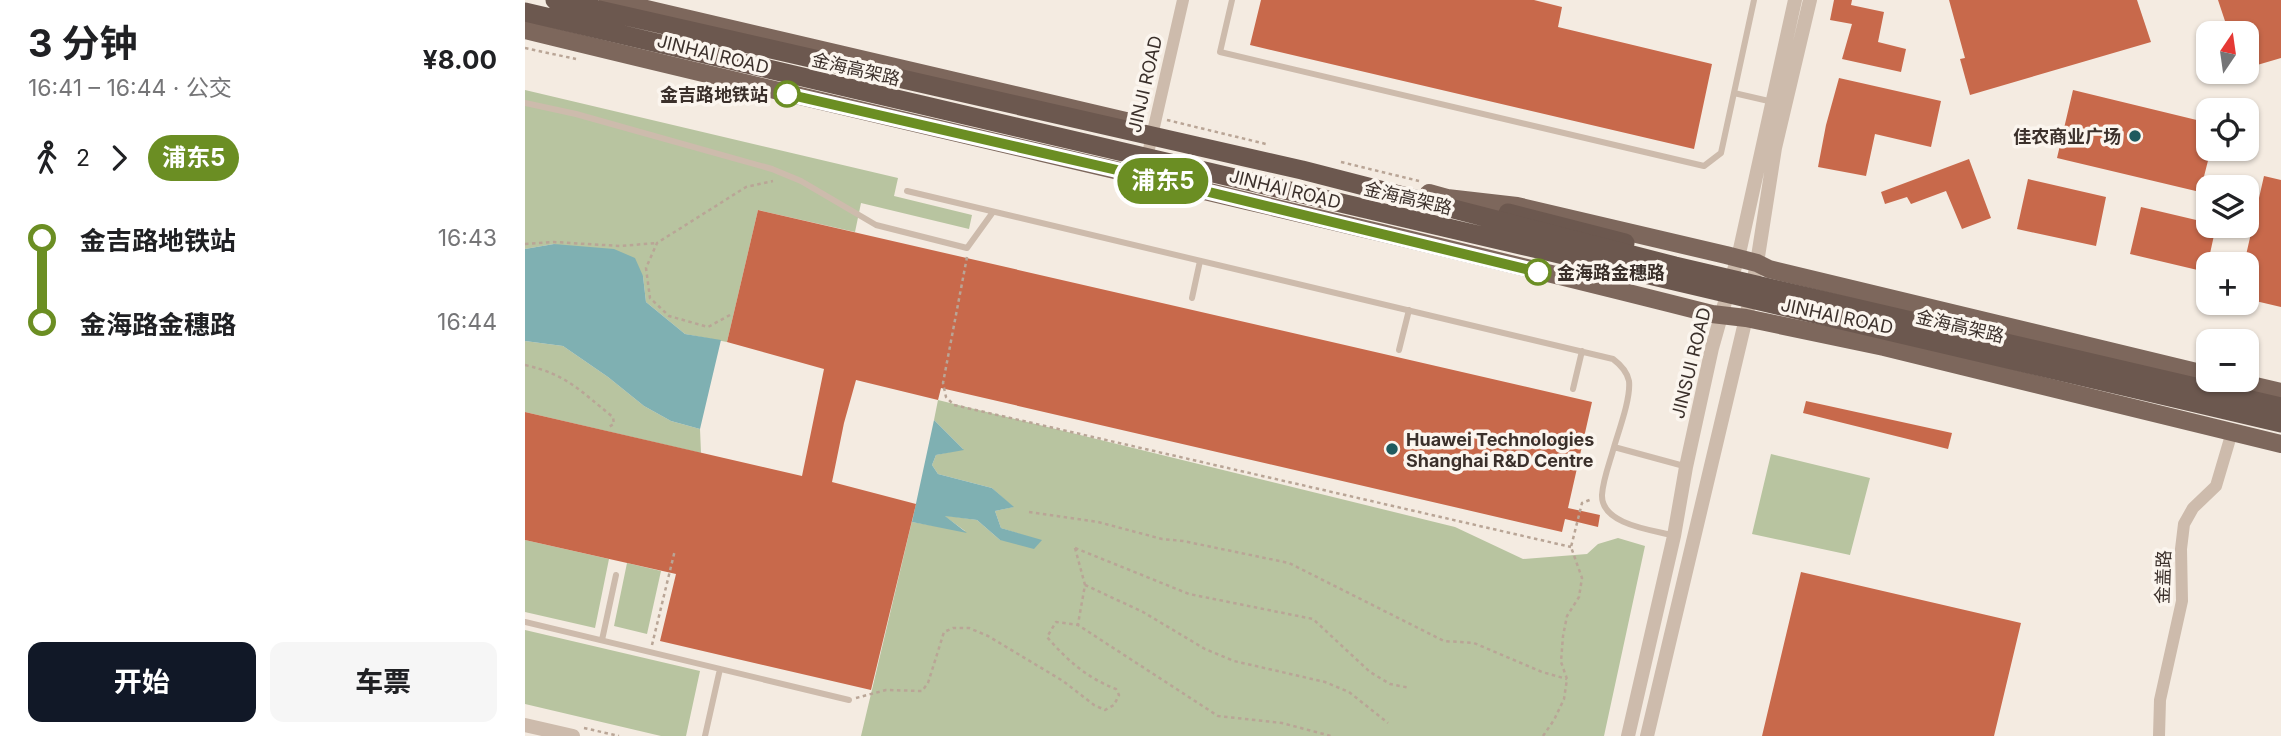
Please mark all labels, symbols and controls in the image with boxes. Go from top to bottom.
text: 3 分钟 [28,20,138,66]
north arrow [2196,21,2259,84]
map controls [2196,21,2259,392]
street label: JINHAI ROAD [655,30,771,78]
street label: JINJI ROAD [1124,33,1166,135]
text: ¥8.00 [423,44,497,75]
street label: 金海高架路 [810,49,902,89]
text: 16:41 – 16:44 · 公交 [28,74,232,102]
marker: 金吉路地铁站 [774,81,800,107]
place label: 金吉路地铁站 [660,84,768,105]
button: locate [2196,98,2259,161]
place label: 佳农商业广场 [2013,126,2121,147]
marker: 佳农商业广场 [2127,128,2143,144]
icon: walk [28,139,66,177]
icon: forward [100,139,138,177]
text: 浦东5 [162,143,225,172]
text: 2 [76,144,90,172]
line badge: 浦东5 [1123,158,1203,204]
street label: JINHAI ROAD [1227,165,1343,213]
text: 浦东5 [1131,166,1195,195]
button: layers [2196,175,2259,238]
street label: 金海高架路 [1362,178,1454,218]
text: 16:43 [438,224,497,252]
text: 金吉路地铁站 [80,225,236,256]
button: + [2196,252,2259,315]
marker: 金海路金穗路 [1525,259,1551,285]
place label: 金海路金穗路 [1557,262,1665,283]
street label: JINHAI ROAD [1779,294,1895,338]
street label: JINSUI ROAD [1667,305,1715,421]
street label: 金海高架路 [1914,306,2006,346]
text: 16:44 [437,308,497,336]
text: 金海路金穗路 [80,309,236,340]
button: − [2196,329,2259,392]
place label: Huawei Technologies Shanghai R&D Centre [1406,429,1594,471]
marker: Huawei Technologies Shanghai R&D Centre [1384,441,1400,457]
street label: 金盖路 [2152,550,2174,604]
button: 开始 [28,642,256,722]
button: 车票 [270,642,497,722]

